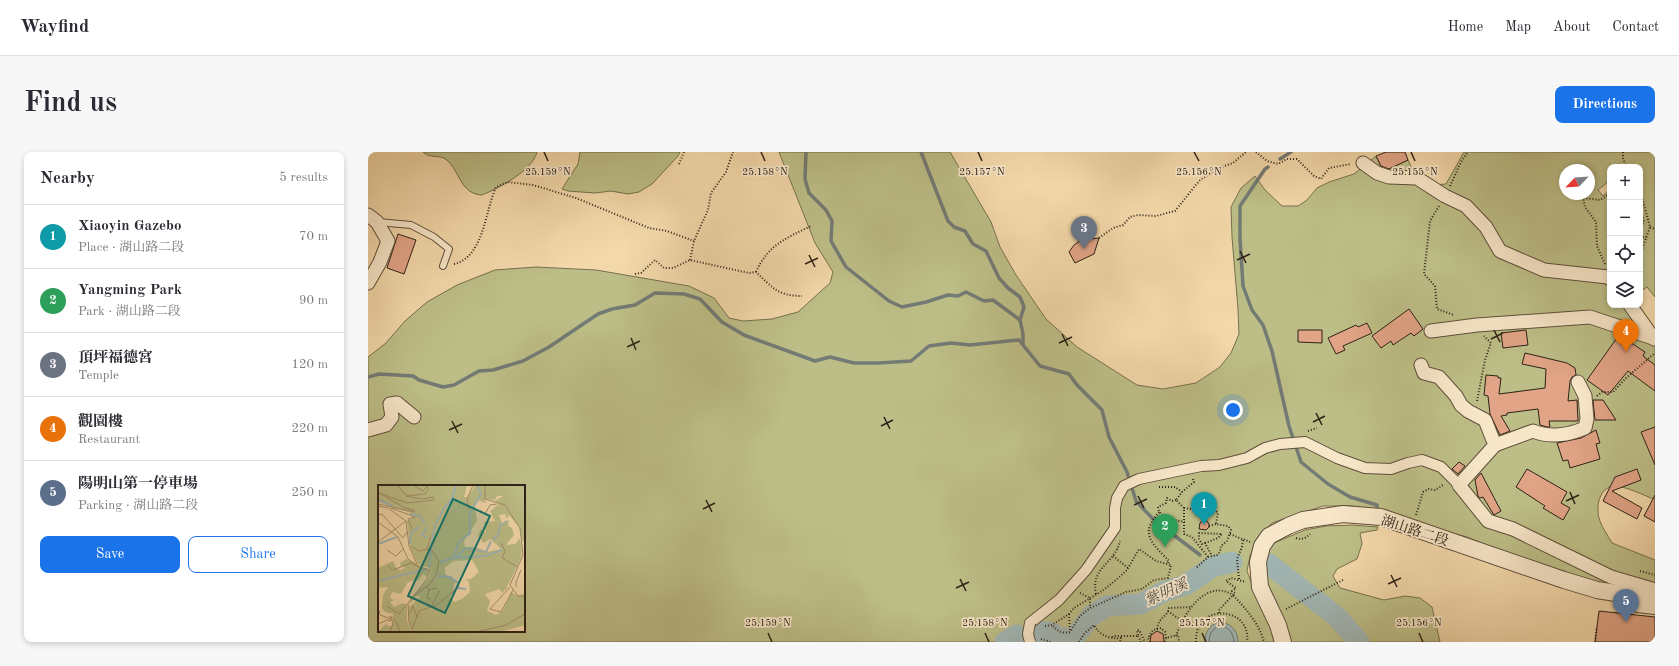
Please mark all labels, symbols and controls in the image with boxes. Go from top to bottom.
text: Wayfind [20,18,89,37]
text: Home [1448,20,1483,34]
text: Map [1505,20,1531,34]
text: About [1553,20,1590,34]
text: Contact [1612,20,1659,34]
button: Directions [1555,86,1655,123]
text: Find us [24,90,117,118]
north arrow [1559,164,1595,200]
map controls [1607,164,1643,308]
button: + [1607,164,1643,200]
text: 25.159°N [525,167,571,177]
text: 25.158°N [742,167,788,177]
text: 25.157°N [959,167,1005,177]
text: 25.156°N [1176,167,1222,177]
text: 25.155°N [1392,167,1438,177]
text: Nearby [40,170,95,187]
text: 5 results [279,171,328,184]
button: − [1607,200,1643,236]
pin: 3 [1071,216,1097,249]
text: Xiaoyin Gazebo [78,219,182,234]
text: 1 [49,230,57,243]
text: 70 m [299,230,328,243]
button: locate [1607,236,1643,272]
text: Place · 湖山路二段 [78,241,184,254]
button: layers [1607,272,1643,308]
text: Yangming Park [78,283,182,298]
text: 2 [49,294,57,307]
text: 90 m [299,294,328,307]
text: Park · 湖山路二段 [78,305,181,318]
pin: 4 [1613,319,1639,352]
text: 頂坪福德宮 [78,351,153,366]
text: 3 [49,358,57,371]
text: 120 m [291,358,328,371]
text: Temple [78,369,119,382]
your location [1223,400,1243,420]
text: 觀園樓 [78,415,123,430]
text: 4 [49,422,57,435]
text: 220 m [291,422,328,435]
text: Restaurant [78,433,140,446]
text: 陽明山第一停車場 [78,477,198,492]
inset map [378,485,525,632]
text: 5 [49,486,57,499]
text: 250 m [291,486,328,499]
pin: 1 [1191,492,1217,525]
text: Parking · 湖山路二段 [78,499,198,512]
street label: 湖山路二段 [1379,513,1450,548]
pin: 2 [1152,514,1178,547]
button: Save [40,536,180,573]
button: Share [188,536,328,573]
water label: 紫明溪 [1142,575,1192,609]
pin: 5 [1613,589,1639,622]
text: 25.159°N [745,618,791,628]
text: 25.158°N [962,618,1008,628]
text: 25.157°N [1179,618,1225,628]
text: 25.156°N [1396,618,1442,628]

